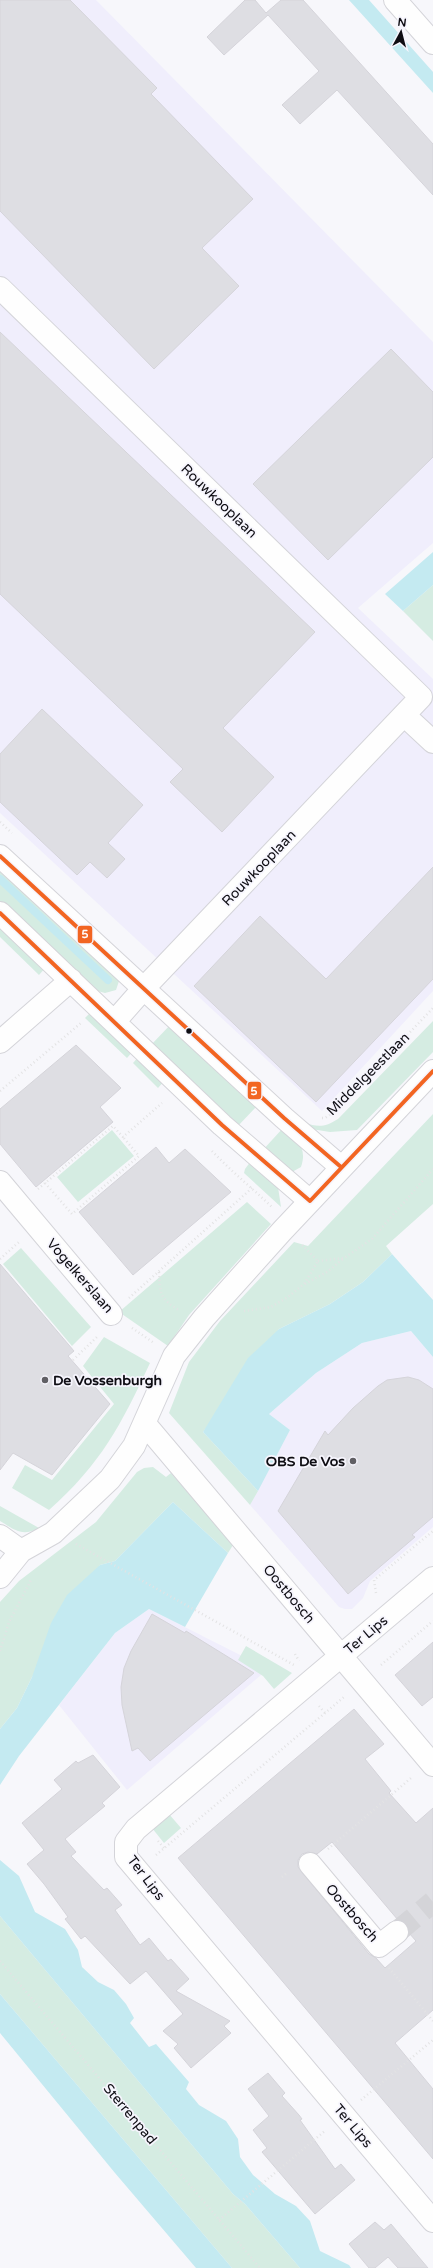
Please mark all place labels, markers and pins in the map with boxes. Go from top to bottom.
unlabelled marker [184,1026,194,1036]
place label: De Vossenburgh [53,1372,162,1389]
marker: De Vossenburgh [40,1375,50,1385]
place label: OBS De Vos [266,1453,345,1470]
marker: OBS De Vos [348,1456,358,1466]

